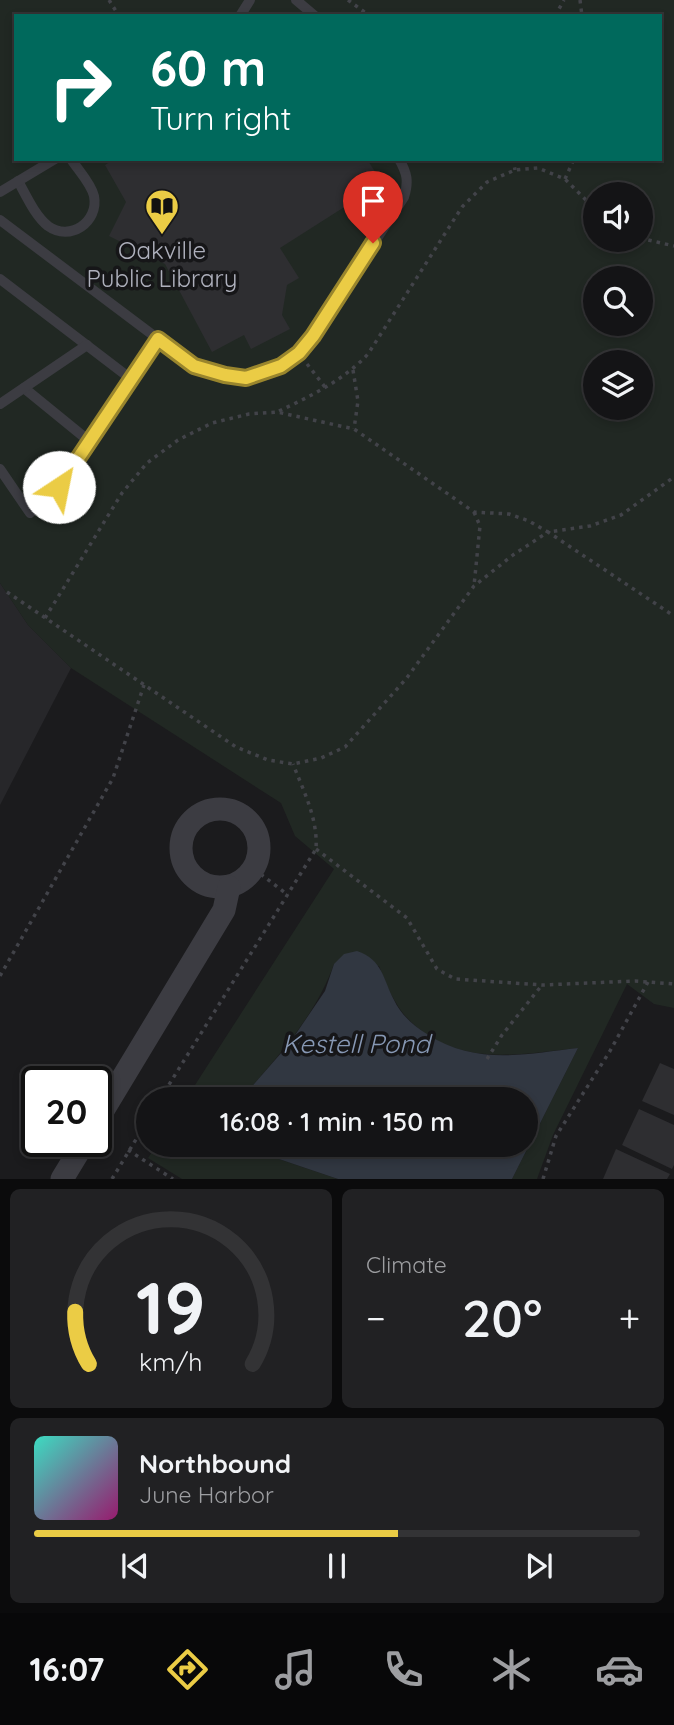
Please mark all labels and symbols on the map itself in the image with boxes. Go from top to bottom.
pin [343,171,403,243]
library icon: Oakville Public Library [143,187,181,236]
place label: Oakville Public Library [87,235,237,293]
position arrow [22,450,96,524]
water label: Kestell Pond [282,1027,433,1060]
speed limit sign: 20 [21,1066,112,1157]

